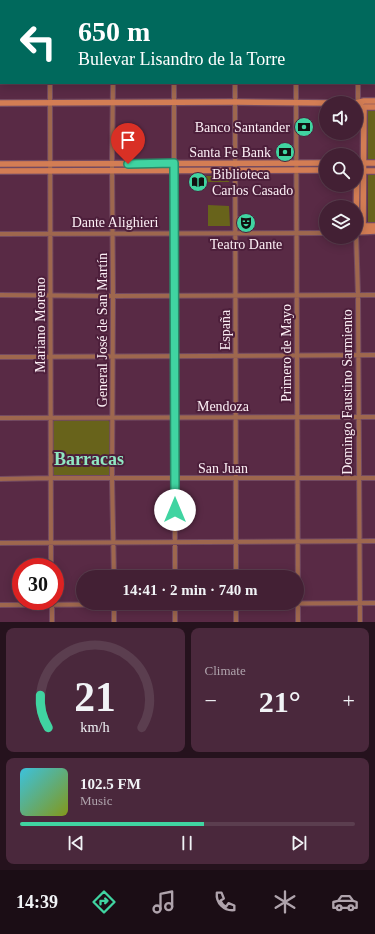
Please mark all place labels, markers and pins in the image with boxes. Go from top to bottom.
bank icon: Banco Santander [293,116,315,138]
place label: Banco Santander [195,120,290,135]
pin [111,123,145,164]
bank icon: Santa Fe Bank [274,141,296,163]
place label: Santa Fe Bank [189,145,271,160]
place label: Biblioteca Carlos Casado [212,167,293,198]
library icon: Biblioteca Carlos Casado [187,171,209,193]
theatre icon: Teatro Dante [235,212,257,234]
place label: Teatro Dante [210,237,282,252]

